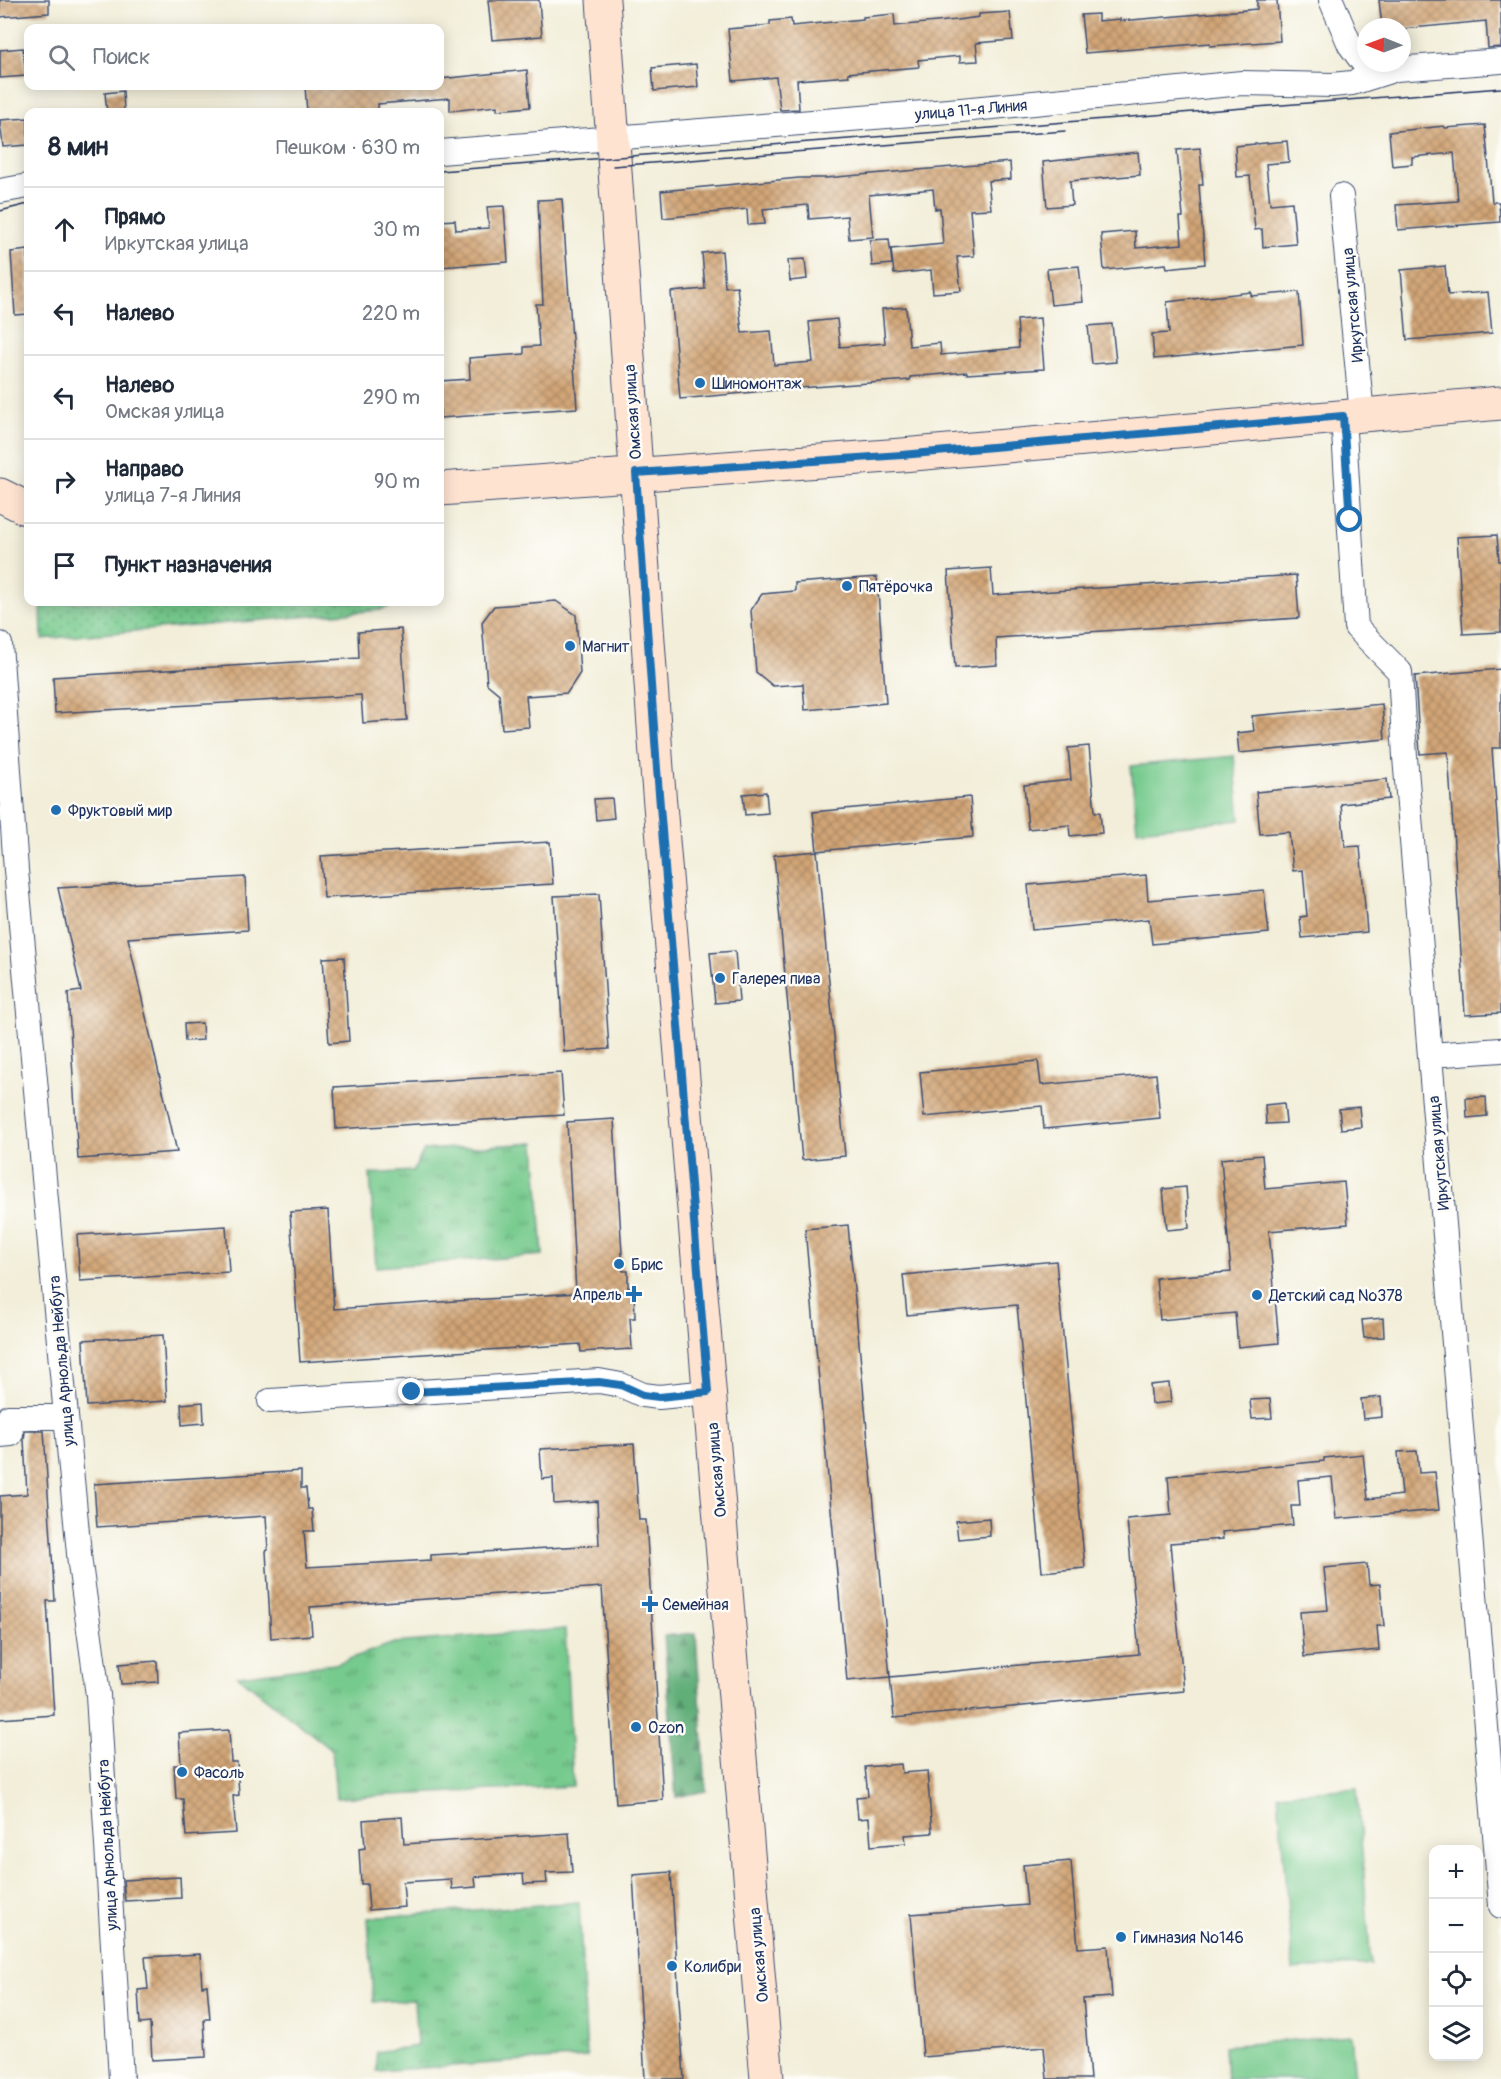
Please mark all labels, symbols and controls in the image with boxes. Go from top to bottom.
north arrow [1357,18,1411,72]
search box [24,24,444,90]
icon: search [45,41,78,74]
text: Поиск [93,43,150,71]
street label: улица 11-я Линия [913,95,1028,125]
text: 8 мин [48,131,108,163]
text: Пешком · 630 m [276,135,420,160]
text: Прямо [105,203,165,231]
icon: ahead [48,213,81,246]
text: 30 m [373,217,420,242]
text: Иркутская улица [105,231,249,256]
street label: Иркутская улица [1338,247,1368,363]
icon: left [48,297,81,330]
text: Налево [105,299,174,327]
text: 220 m [362,301,420,326]
street label: Омская улица [620,364,646,460]
text: Налево [105,371,174,399]
place label: Шиномонтаж [712,374,802,394]
marker: Шиномонтаж [693,376,707,390]
icon: left [48,381,81,414]
text: 290 m [363,385,420,410]
text: Омская улица [105,399,224,424]
text: Направо [105,455,184,483]
icon: right [48,465,81,498]
text: 90 m [374,469,420,494]
text: улица 7-я Линия [105,483,241,508]
route start [1336,506,1362,532]
icon: arrive [48,549,81,582]
text: Пункт назначения [105,551,272,579]
place label: Пятёрочка [859,577,933,597]
marker: Пятёрочка [840,579,854,593]
place label: Магнит [582,637,630,657]
marker: Магнит [563,639,577,653]
place label: Фруктовый мир [68,801,173,821]
marker: Фруктовый мир [49,803,63,817]
place label: Галерея пива [732,969,820,989]
marker: Галерея пива [713,971,727,985]
street label: Иркутская улица [1424,1095,1454,1211]
place label: Брис [631,1255,663,1275]
marker: Брис [612,1257,626,1271]
street label: улица Арнольда Нейбута [45,1275,80,1448]
place label: Апрель [572,1285,622,1305]
place label: Детский сад №378 [1268,1286,1403,1306]
marker: Апрель [627,1287,641,1301]
marker: Детский сад №378 [1250,1288,1264,1302]
route end [398,1378,424,1404]
street label: Омская улица [703,1422,731,1518]
place label: Семейная [662,1595,729,1615]
marker: Семейная [643,1597,657,1611]
place label: Ozon [648,1718,684,1738]
marker: Ozon [629,1720,643,1734]
street label: улица Арнольда Нейбута [94,1759,123,1932]
place label: Фасоль [194,1763,245,1783]
marker: Фасоль [175,1765,189,1779]
map controls [1429,1845,1483,2061]
button: + [1429,1845,1483,1899]
button: − [1429,1899,1483,1953]
street label: Омская улица [745,1907,773,2003]
place label: Гимназия №146 [1133,1928,1244,1948]
marker: Гимназия №146 [1114,1930,1128,1944]
button: locate [1429,1953,1483,2007]
place label: Колибри [684,1957,741,1977]
marker: Колибри [665,1959,679,1973]
button: layers [1429,2007,1483,2061]

